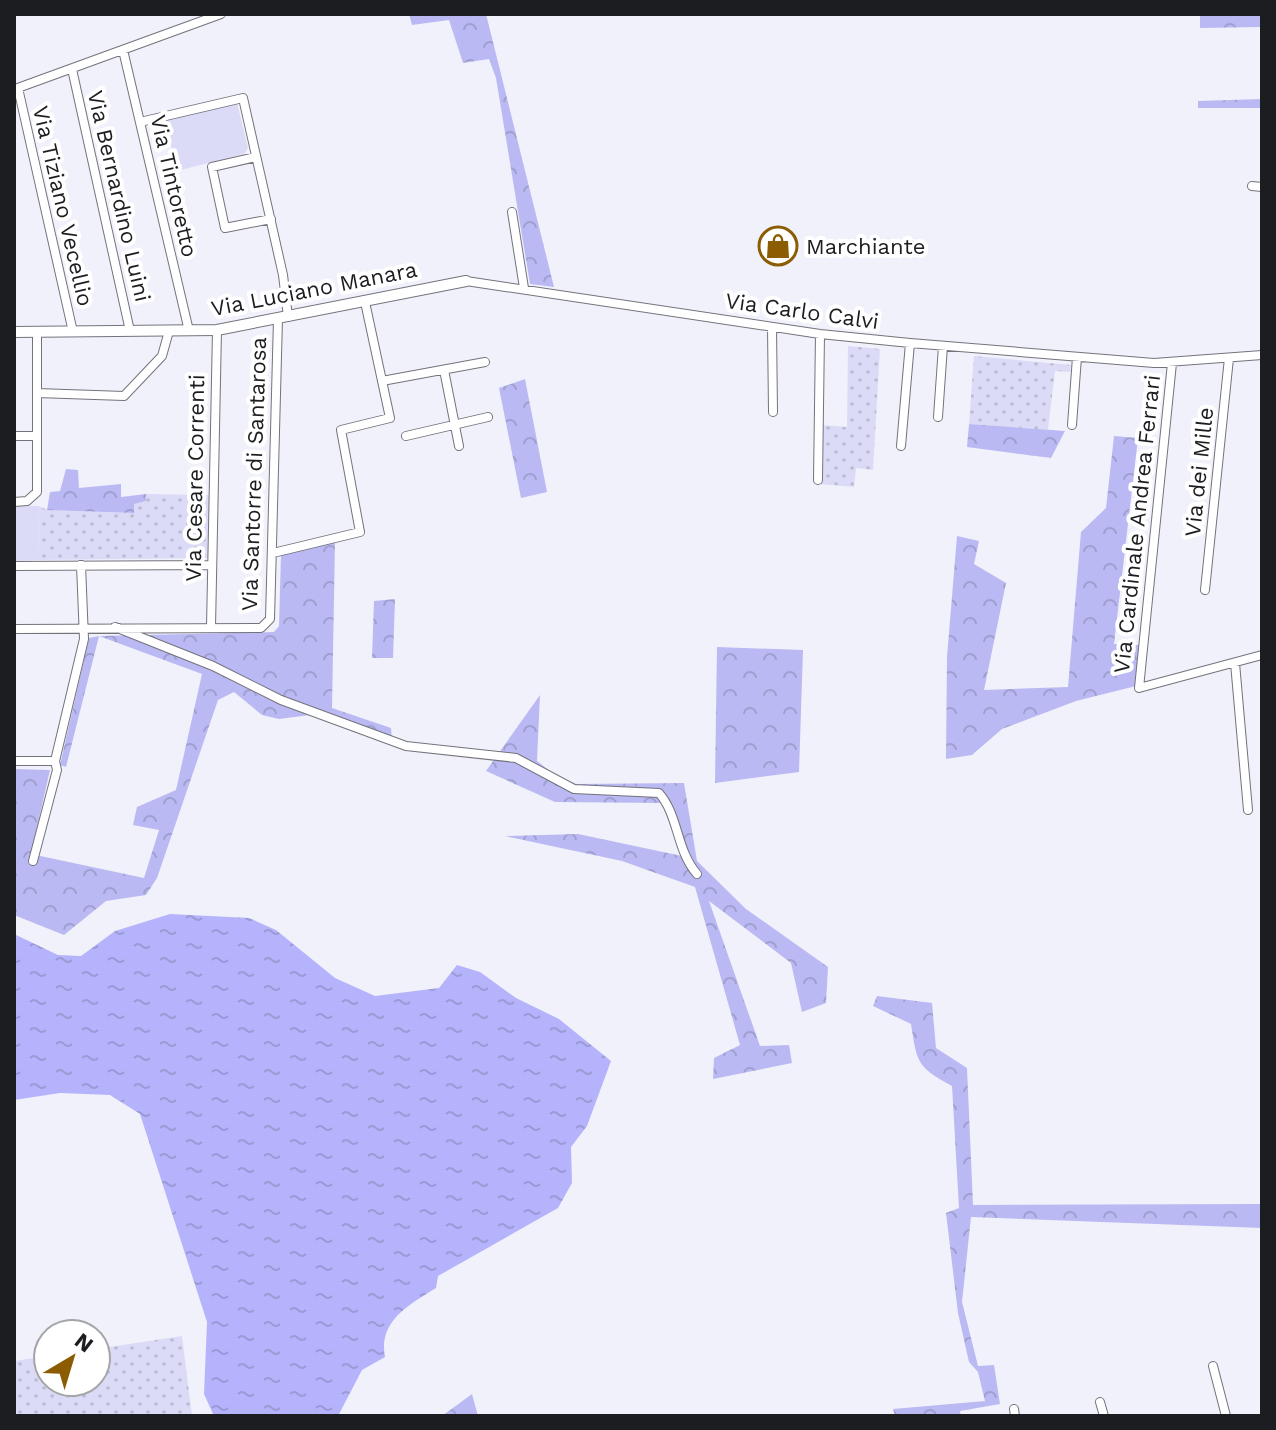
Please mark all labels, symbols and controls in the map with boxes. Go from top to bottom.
street label: Via Bernardino Luini [83,88,155,304]
street label: Via Tiziano Vecellio [28,103,98,309]
street label: Via Tintoretto [146,113,202,259]
shop icon: Marchiante [757,225,799,267]
place label: Marchiante [806,234,925,259]
street label: Via Luciano Manara [209,257,419,321]
street label: Via Carlo Calvi [724,288,880,334]
street label: Via Santorre di Santarosa [237,337,271,611]
street label: Via Cesare Correnti [181,374,209,582]
street label: Via Cardinale Andrea Ferrari [1109,374,1165,674]
street label: Via dei Mille [1180,406,1218,538]
north arrow [32,1318,112,1398]
text: N [70,1328,98,1358]

